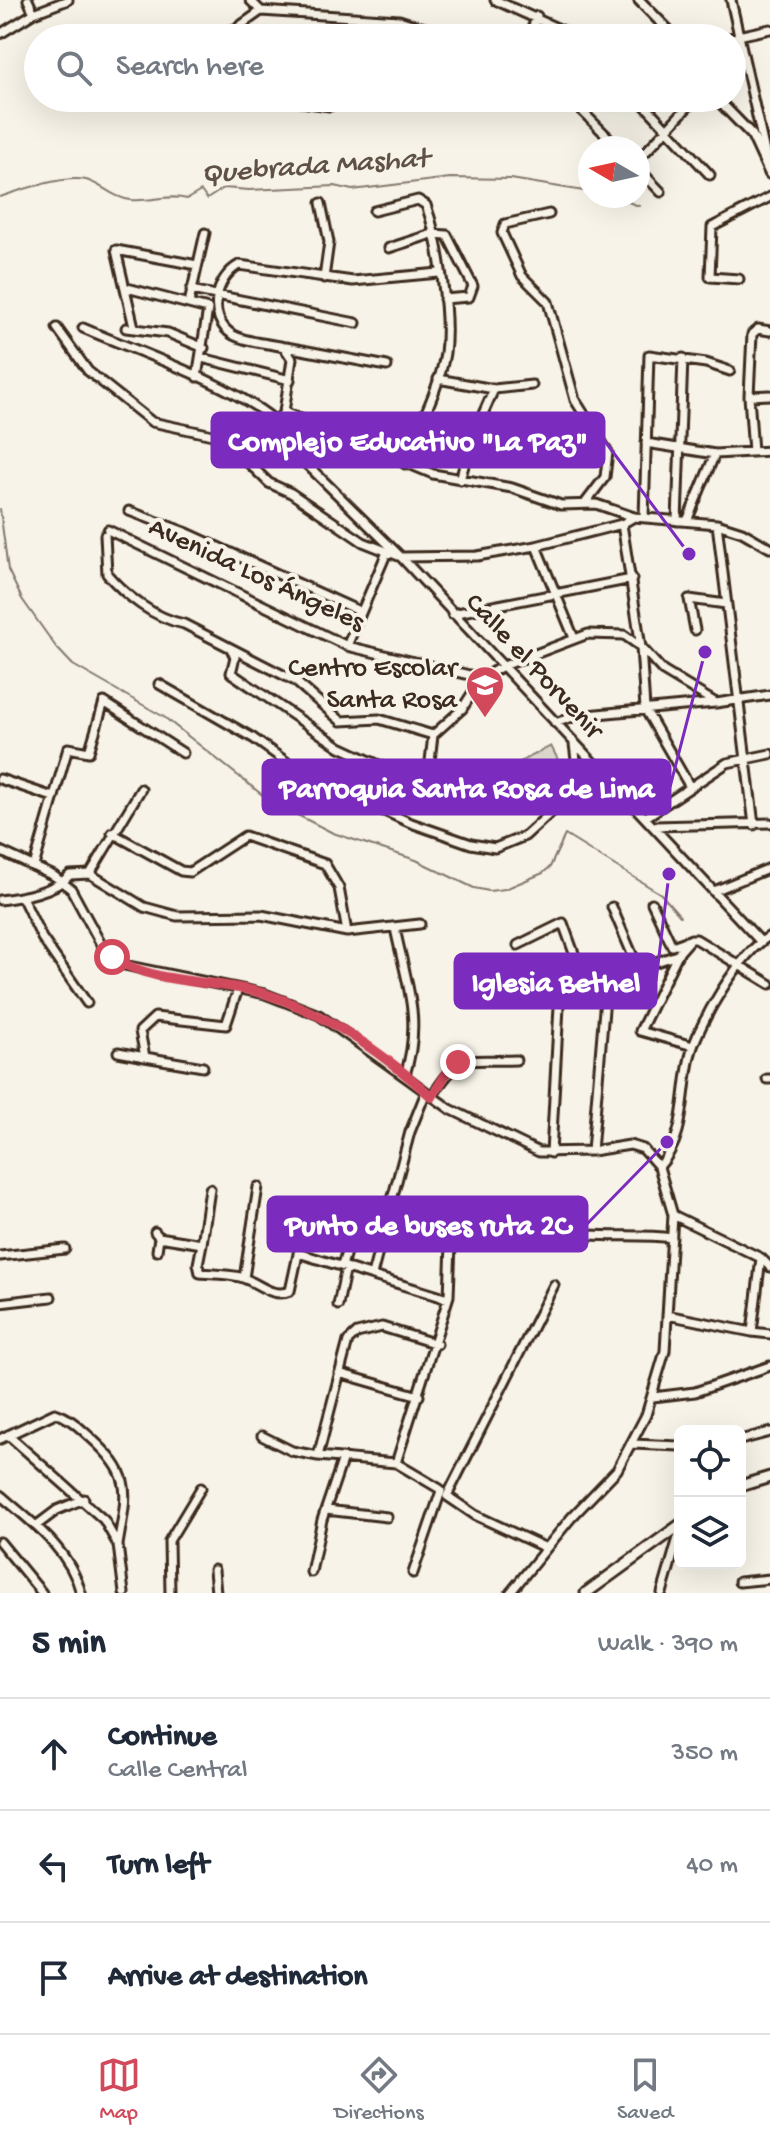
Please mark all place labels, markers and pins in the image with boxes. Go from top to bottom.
callout: Complejo Educativo "La Paz" [212,413,604,467]
place label: Centro Escolar Santa Rosa [288,653,459,718]
school or university icon: Centro Escolar Santa Rosa [464,664,506,719]
callout: Parroquia Santa Rosa de Lima [263,760,670,814]
callout: Iglesia Bethel [455,954,656,1008]
callout: Punto de buses ruta 2C [268,1197,587,1251]

